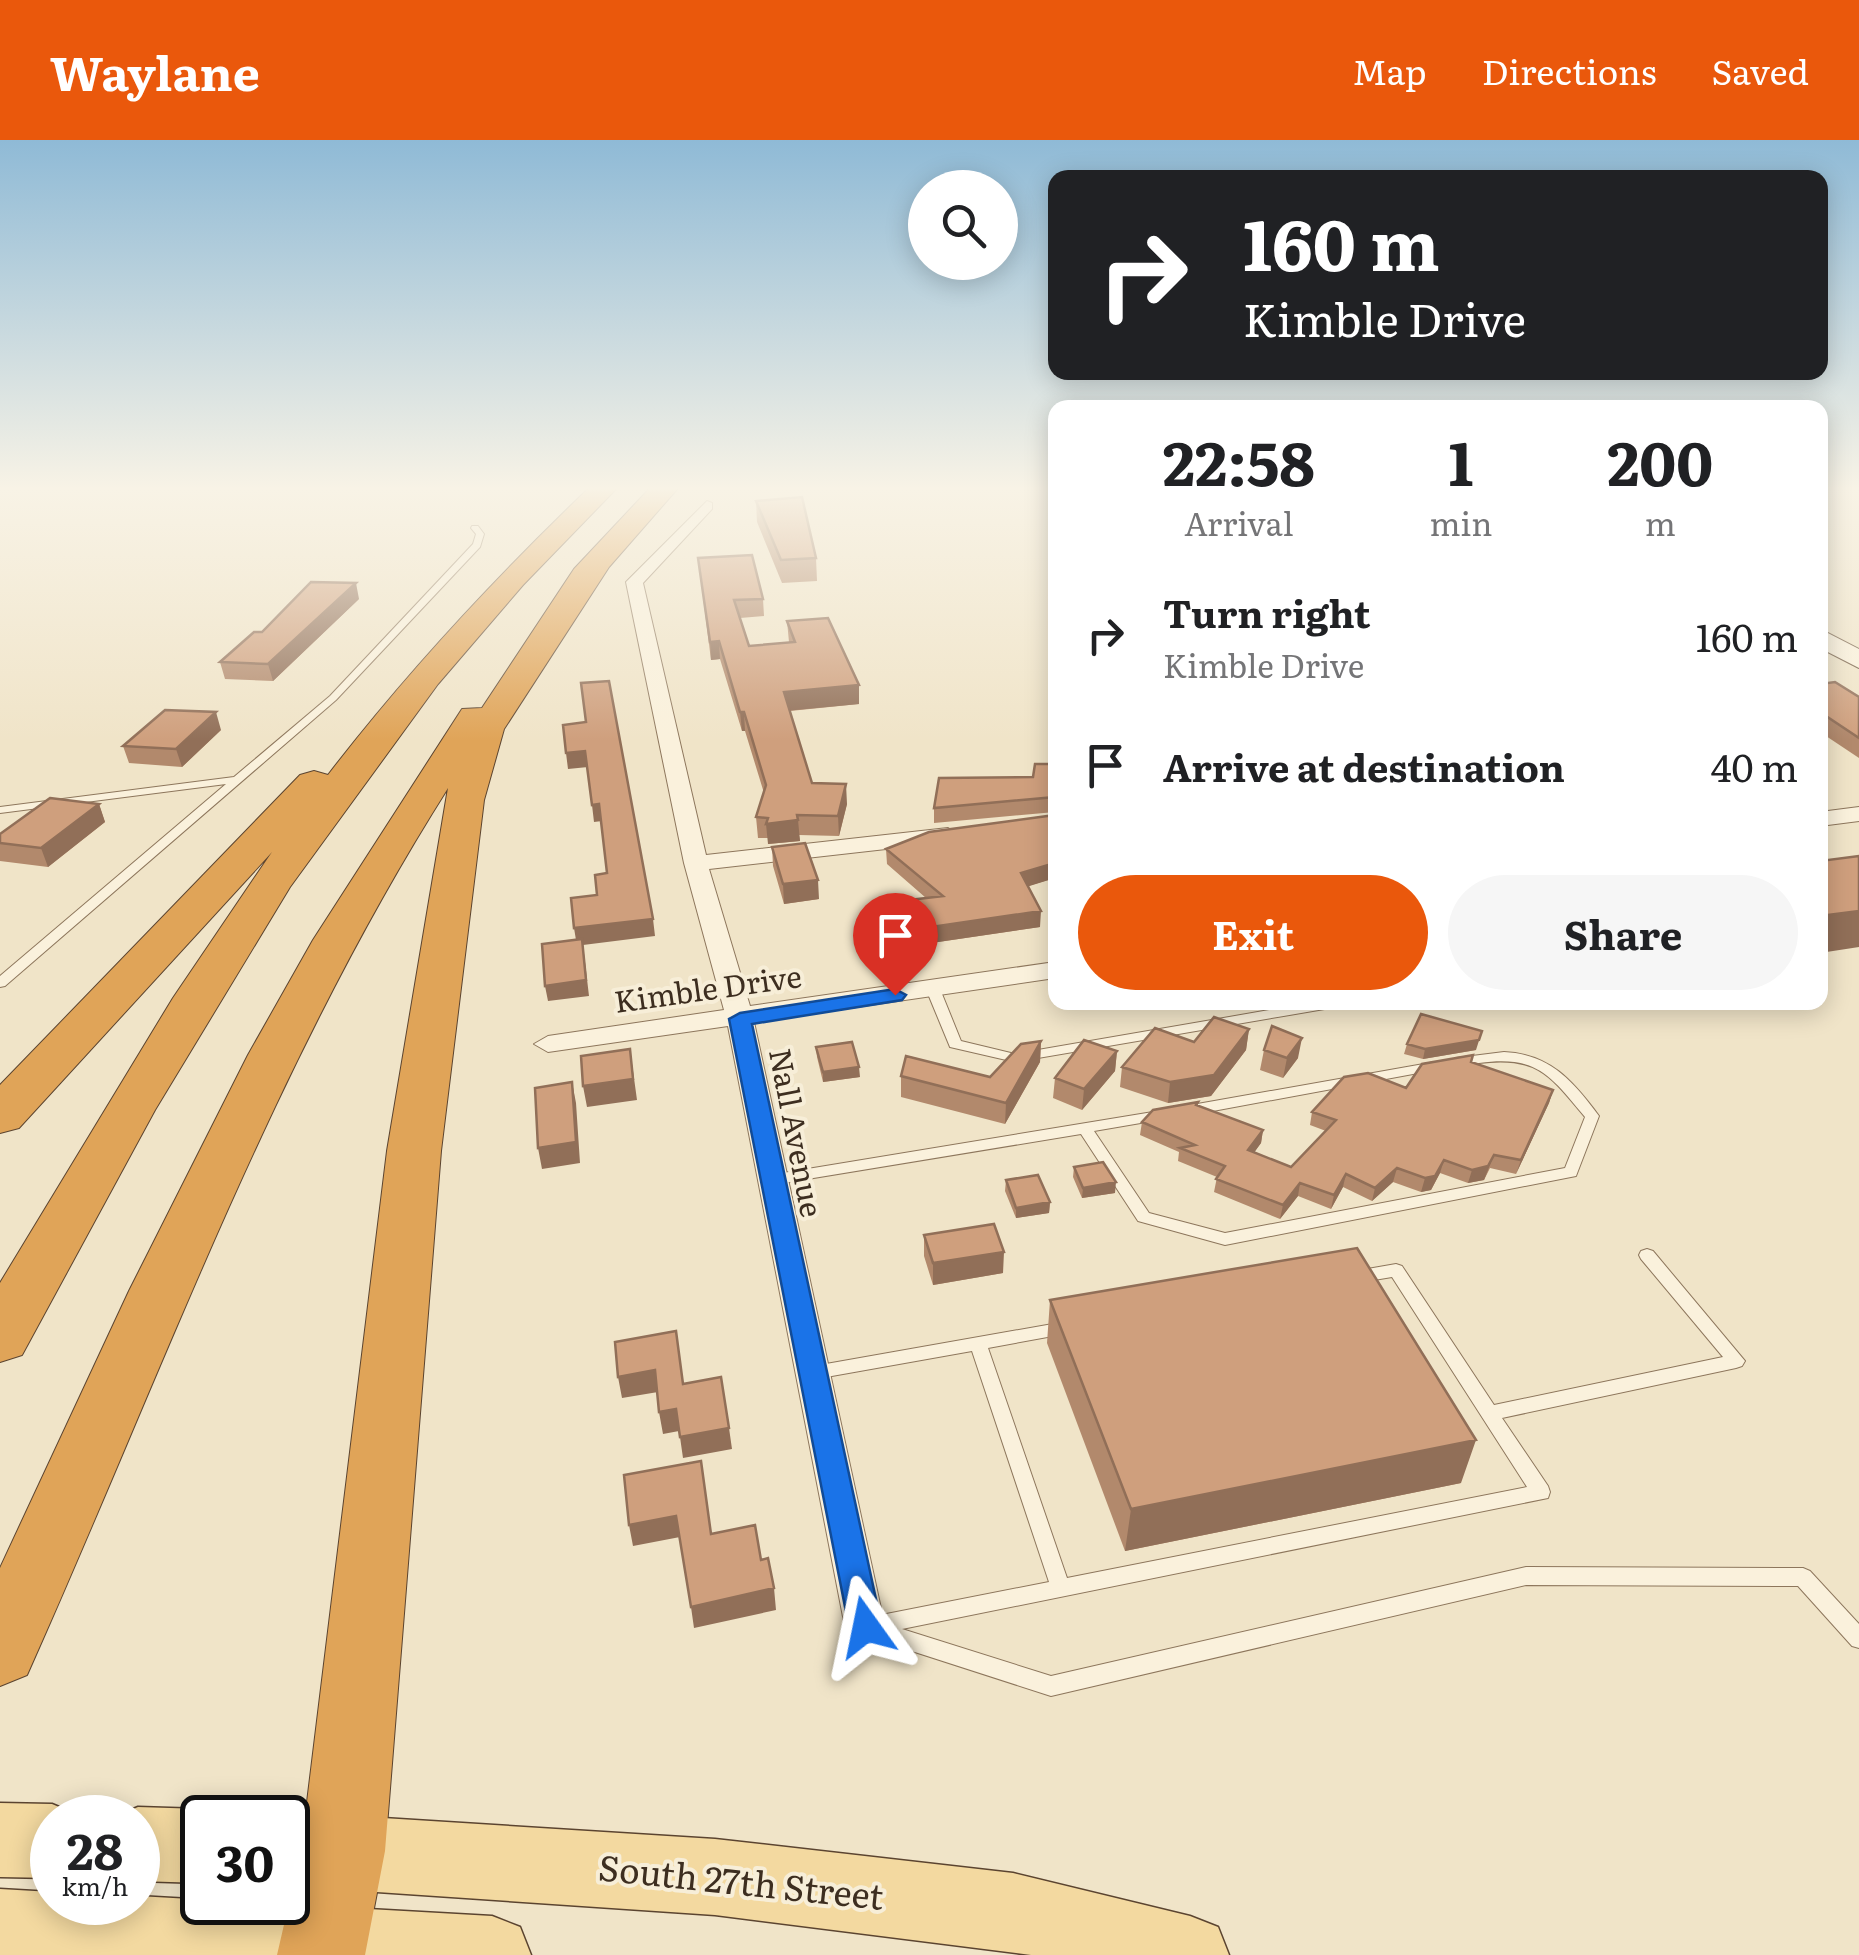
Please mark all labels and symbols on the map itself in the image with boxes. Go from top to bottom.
pin [853,893,938,996]
street label: Kimble Drive [611,952,804,1022]
street label: Nall Avenue [760,1044,836,1221]
position arrow [814,1575,918,1679]
speed limit sign: 30 [180,1795,310,1925]
street label: South 27th Street [596,1839,886,1921]

